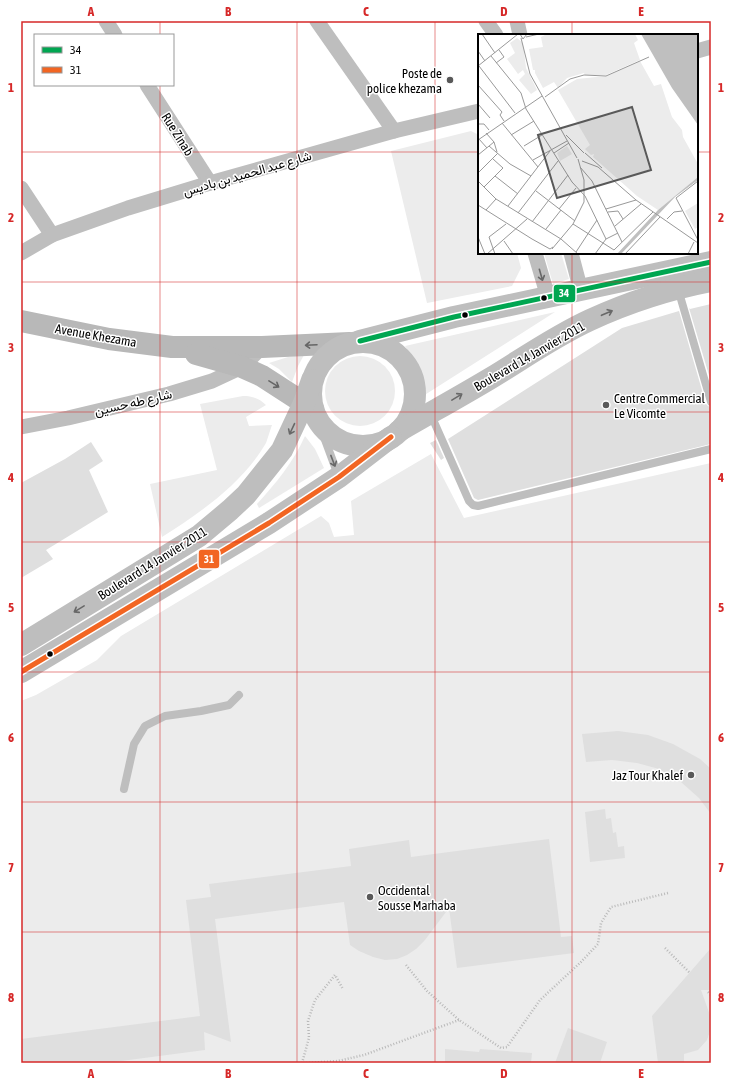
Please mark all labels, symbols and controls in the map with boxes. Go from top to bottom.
text: A [87,4,95,19]
text: B [225,4,232,19]
text: C [363,4,369,19]
text: D [500,4,508,19]
text: E [638,4,644,19]
legend [34,34,174,86]
inset map [478,34,698,254]
text: 34 [70,43,82,57]
text: 31 [70,63,82,77]
place label: Poste de police khezama [367,66,442,96]
marker: Poste de police khezama [445,75,455,85]
text: 1 [8,80,14,95]
text: 1 [718,80,724,95]
street label: Rue Zinab [159,110,197,159]
street label: شارع عبد الحميد بن باديس [181,148,314,201]
text: 2 [8,210,14,225]
text: 2 [718,210,724,225]
one-way arrow [538,268,545,281]
line badge: 34 [553,284,576,303]
text: 34 [559,287,569,299]
unlabelled marker [539,293,549,303]
one-way arrow [601,309,613,316]
unlabelled marker [460,310,470,320]
street label: Boulevard 14 Janvier 2011 [471,319,587,394]
street label: Avenue Khezama [54,321,138,350]
text: 3 [8,340,14,355]
text: 3 [718,340,724,355]
one-way arrow [305,341,318,348]
one-way arrow [268,380,279,388]
street label: شارع طه حسين [93,386,174,421]
place label: Centre Commercial Le Vicomte [614,391,706,421]
one-way arrow [451,393,463,401]
marker: Centre Commercial Le Vicomte [601,400,611,410]
one-way arrow [288,423,295,435]
one-way arrow [329,454,337,466]
text: 4 [7,470,14,485]
text: 4 [717,470,724,485]
street label: Boulevard 14 Janvier 2011 [95,524,209,603]
line badge: 31 [198,549,220,569]
text: 31 [204,553,214,565]
text: 5 [8,600,14,615]
text: 5 [718,600,724,615]
one-way arrow [73,606,85,614]
unlabelled marker [45,649,55,659]
text: 6 [8,730,14,745]
text: 6 [718,730,724,745]
place label: Jaz Tour Khalef [612,768,683,783]
marker: Jaz Tour Khalef [686,770,696,780]
text: 7 [8,860,14,875]
text: 7 [718,860,724,875]
place label: Occidental Sousse Marhaba [378,883,456,913]
marker: Occidental Sousse Marhaba [365,892,375,902]
text: 8 [8,990,14,1005]
text: 8 [718,990,724,1005]
text: A [87,1066,95,1081]
text: B [225,1066,232,1081]
text: C [363,1066,369,1081]
text: D [500,1066,508,1081]
text: E [638,1066,644,1081]

